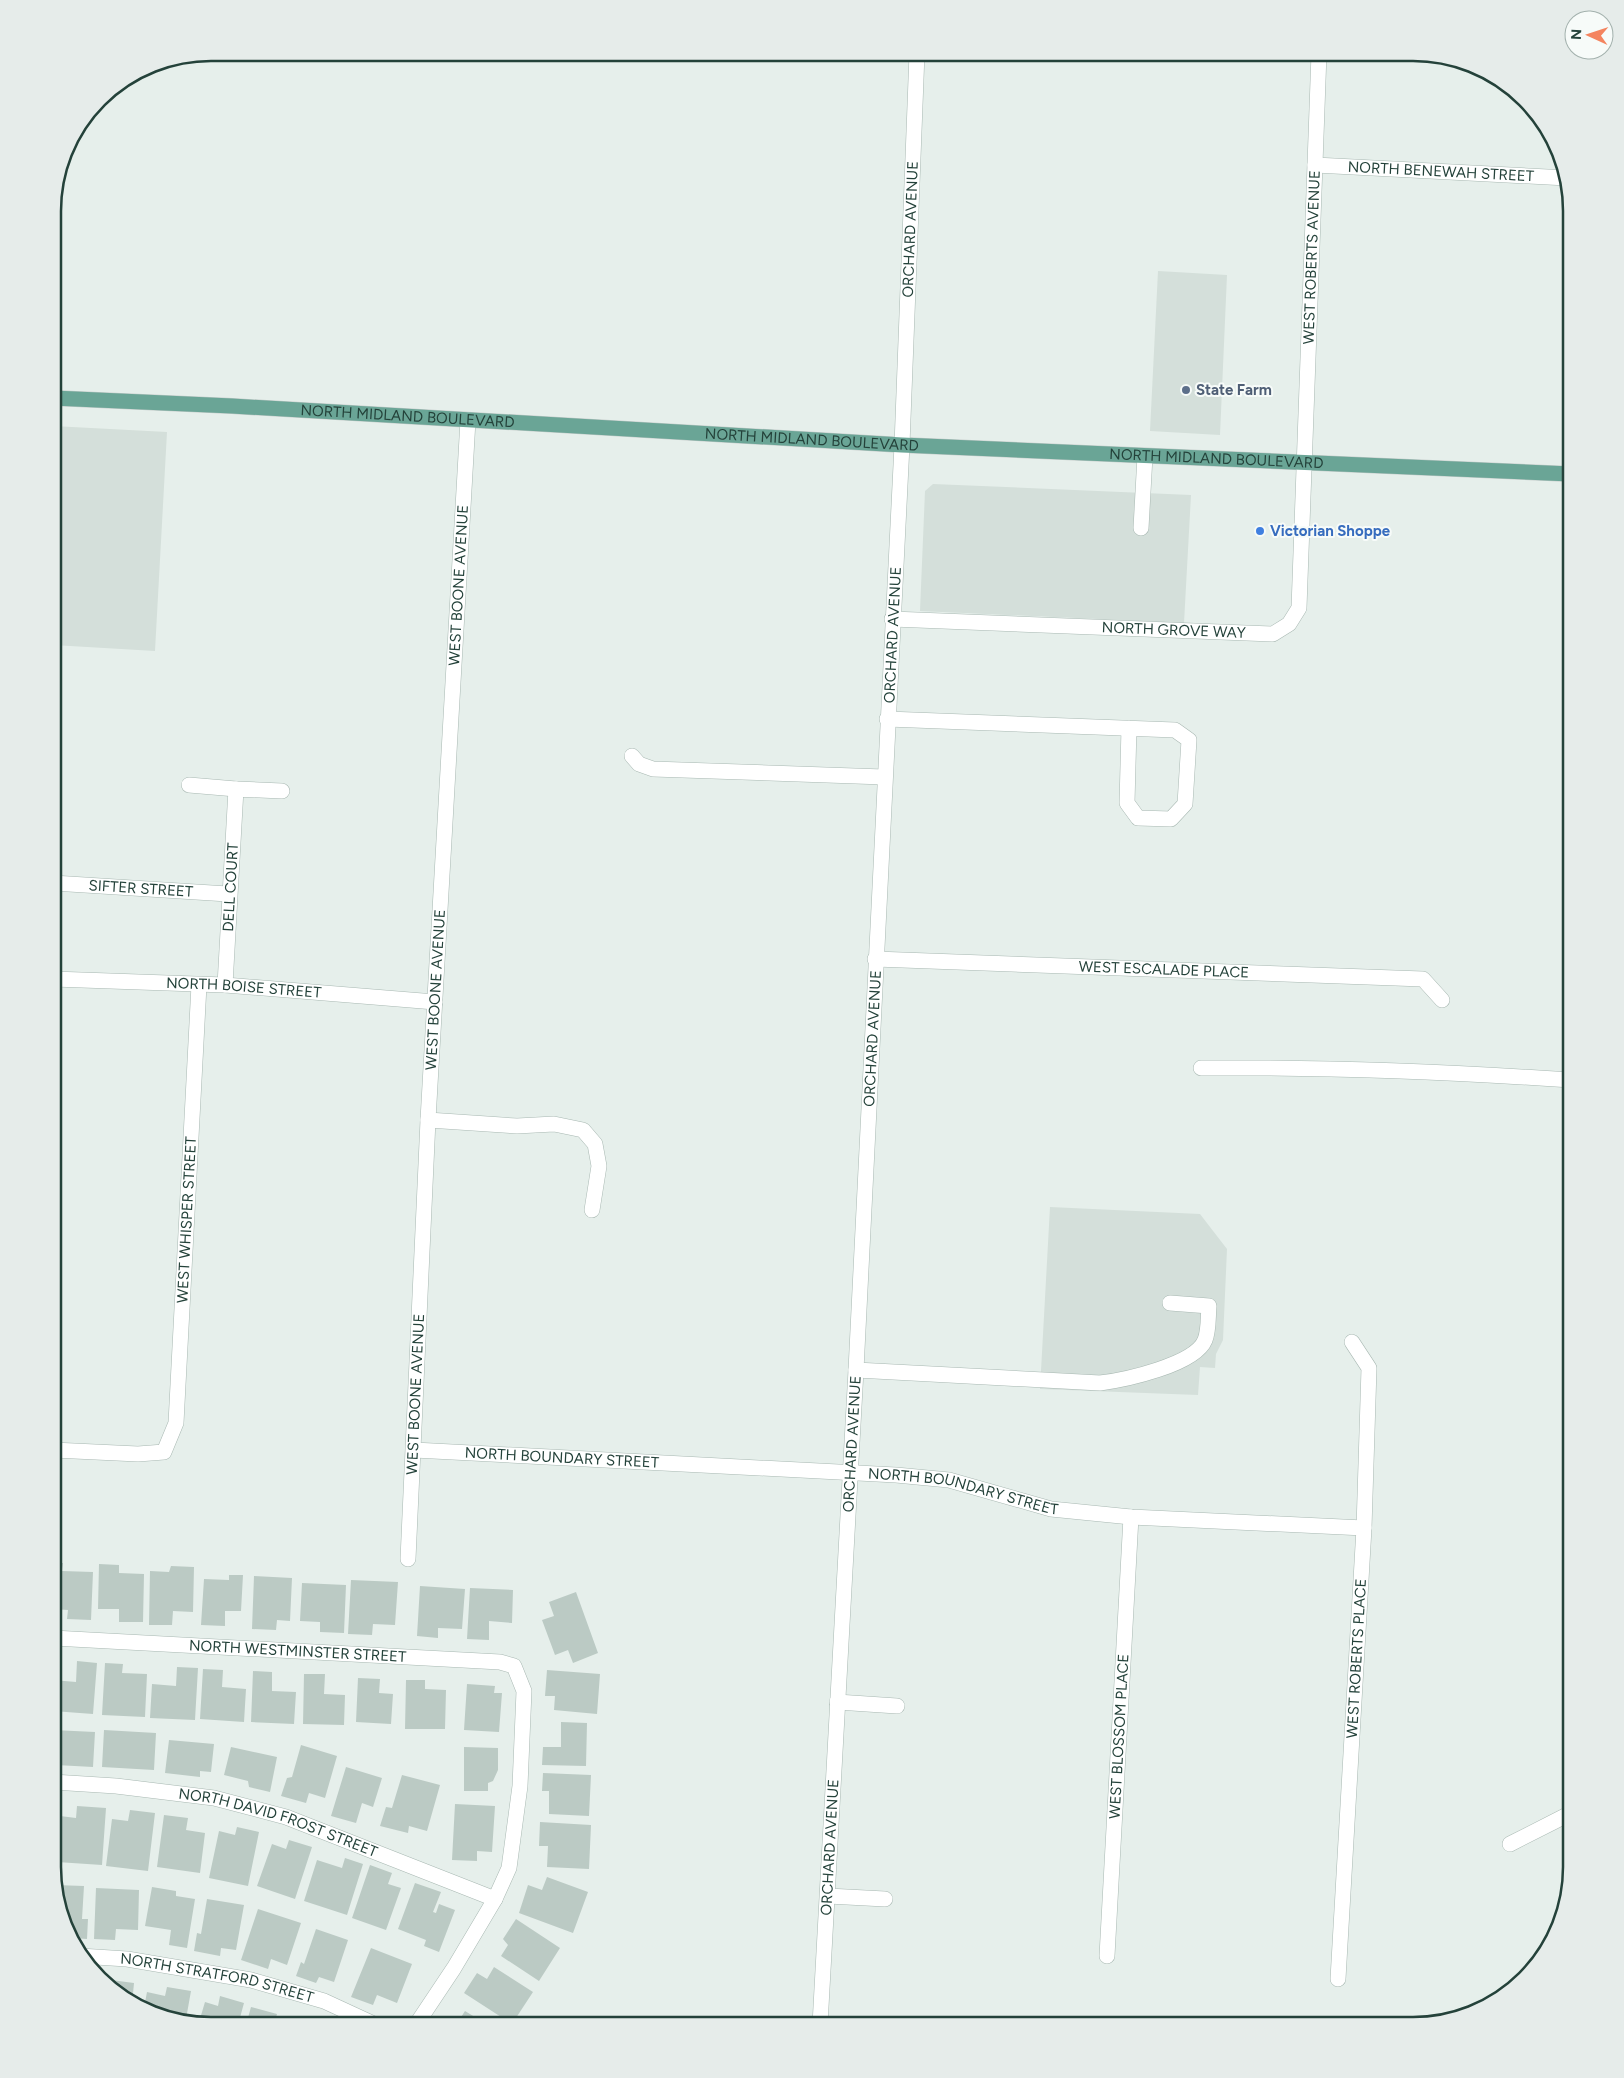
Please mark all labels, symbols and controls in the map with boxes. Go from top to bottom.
north arrow [1564,10,1614,60]
text: N [1568,28,1585,40]
street label: NORTH BENEWAH STREET [1347,158,1535,185]
street label: ORCHARD AVENUE [899,161,922,298]
street label: WEST ROBERTS AVENUE [1300,170,1324,345]
place label: State Farm [1196,381,1272,399]
marker: State Farm [1180,384,1192,396]
street label: NORTH MIDLAND BOULEVARD [300,401,515,431]
street label: NORTH MIDLAND BOULEVARD [704,425,919,455]
street label: NORTH MIDLAND BOULEVARD [1109,445,1324,472]
street label: WEST BOONE AVENUE [445,504,472,666]
place label: Victorian Shoppe [1270,522,1391,540]
marker: Victorian Shoppe [1254,525,1266,537]
street label: ORCHARD AVENUE [880,566,905,704]
street label: NORTH GROVE WAY [1101,618,1246,642]
street label: DELL COURT [219,841,242,932]
street label: SIFTER STREET [88,876,194,901]
street label: WEST BOONE AVENUE [422,909,449,1071]
street label: WEST ESCALADE PLACE [1078,957,1249,982]
street label: ORCHARD AVENUE [860,970,885,1107]
street label: NORTH BOISE STREET [166,974,323,1002]
street label: WEST WHISPER STREET [173,1135,200,1304]
street label: WEST BOONE AVENUE [403,1313,428,1475]
street label: ORCHARD AVENUE [839,1375,865,1513]
street label: NORTH BOUNDARY STREET [464,1444,660,1472]
street label: NORTH BOUNDARY STREET [868,1465,1060,1519]
street label: WEST ROBERTS PLACE [1343,1578,1370,1739]
street label: NORTH WESTMINSTER STREET [189,1636,407,1666]
street label: WEST BLOSSOM PLACE [1106,1653,1133,1819]
street label: ORCHARD AVENUE [817,1779,843,1916]
street label: NORTH DAVID FROST STREET [178,1785,381,1861]
street label: NORTH STRATFORD STREET [120,1950,316,2007]

